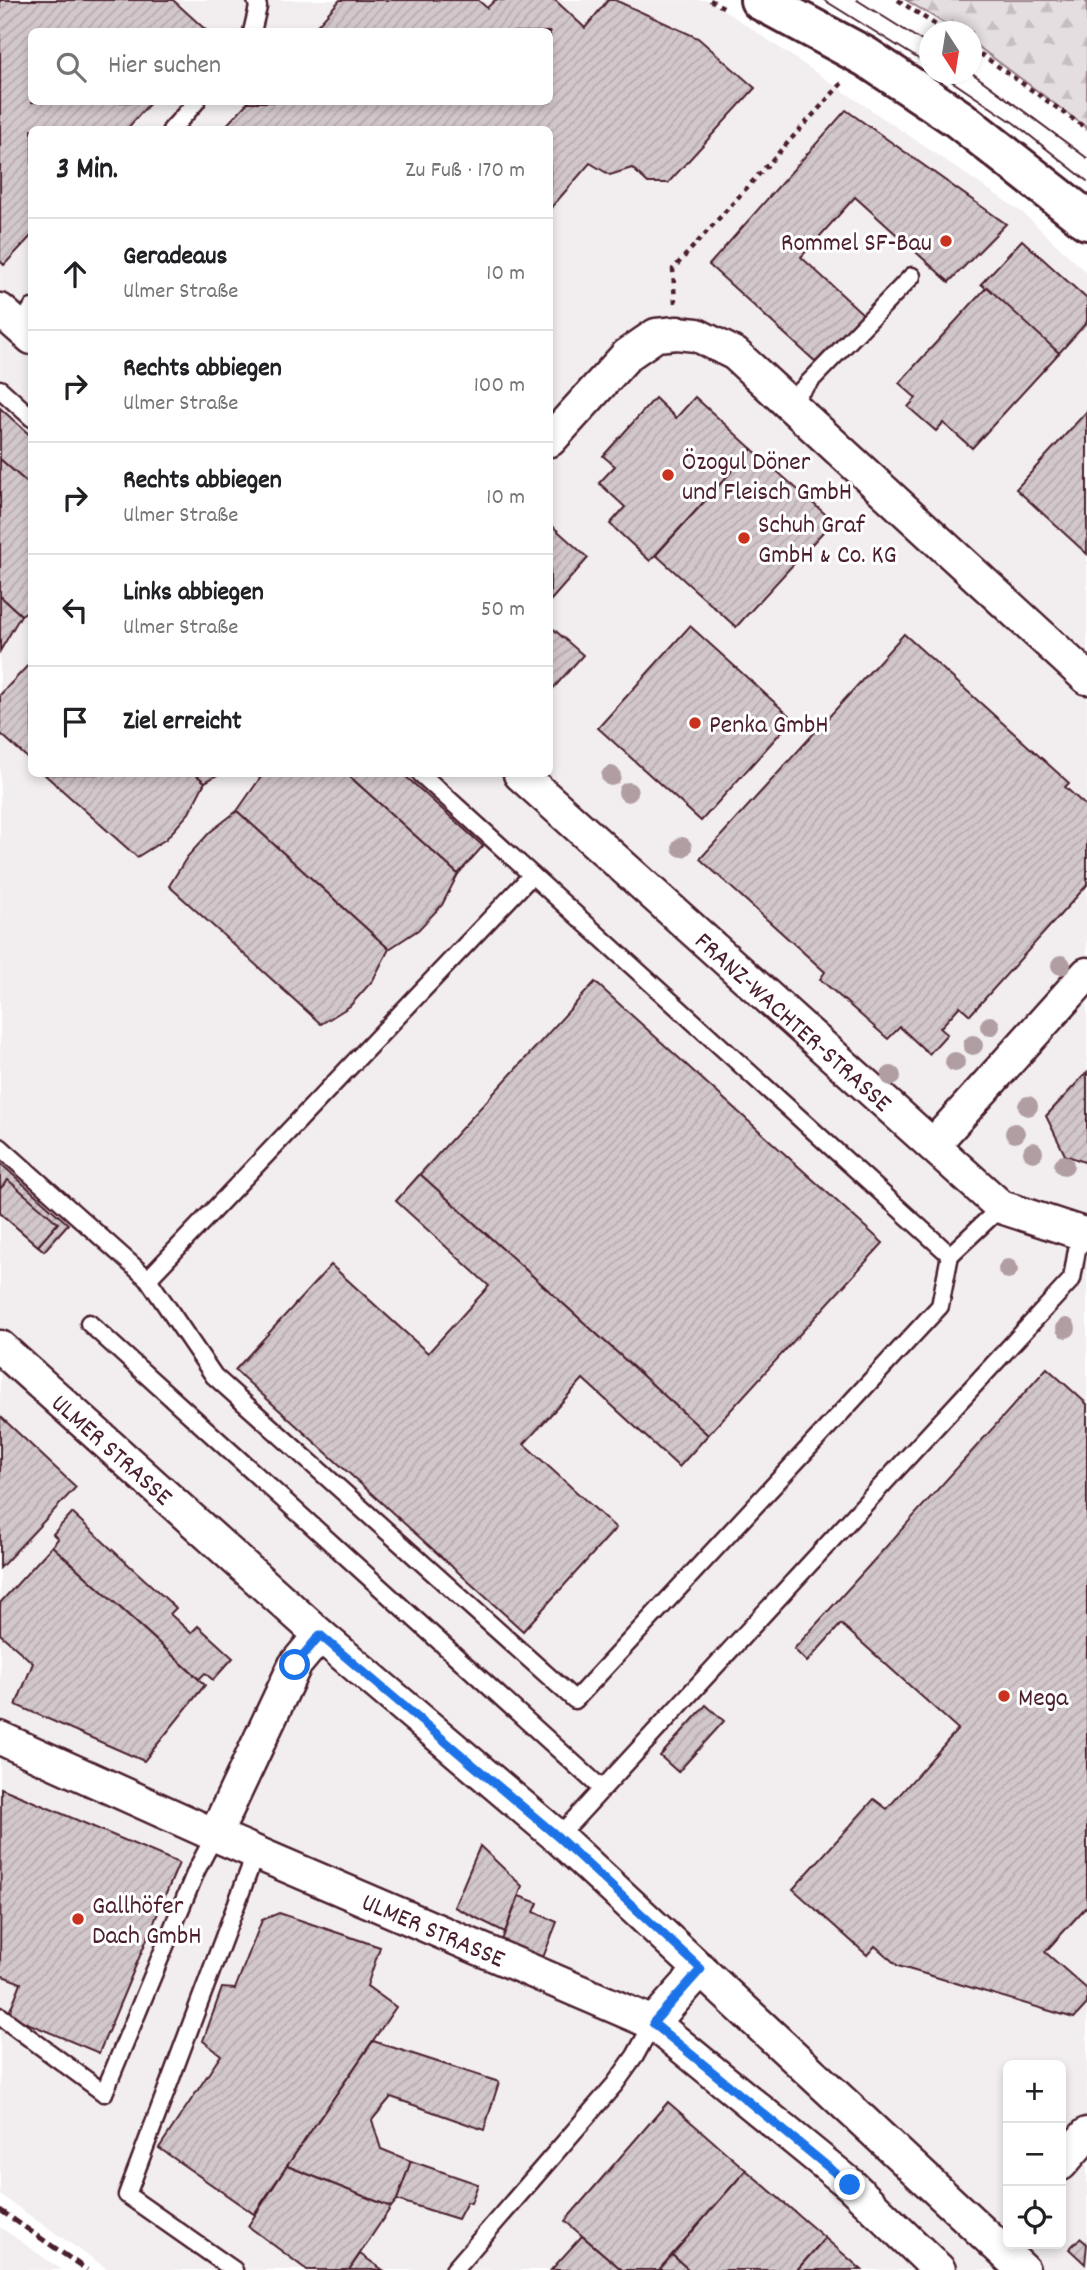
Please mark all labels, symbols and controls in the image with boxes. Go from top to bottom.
north arrow [919,21,982,84]
search box [28,28,553,105]
icon: search [52,48,90,86]
text: Hier suchen [108,48,221,85]
text: 3 Min. [56,150,118,193]
text: Zu Fuß · 170 m [405,155,525,188]
place label: Rommel SF-Bau [781,226,932,263]
marker: Rommel SF-Bau [938,233,954,249]
text: Geradeaus [123,239,227,276]
icon: ahead [56,255,94,293]
text: 10 m [486,258,525,291]
text: Ulmer Straße [123,276,238,309]
text: Rechts abbiegen [123,351,282,388]
icon: right [56,367,94,405]
text: 100 m [474,370,525,403]
text: Ulmer Straße [123,388,238,421]
place label: Özogul Döner und Fleisch GmbH [682,445,852,512]
text: Rechts abbiegen [123,463,282,500]
marker: Özogul Döner und Fleisch GmbH [660,467,676,483]
icon: right [56,479,94,517]
text: 10 m [486,482,525,515]
text: Ulmer Straße [123,500,238,533]
place label: Schuh Graf GmbH & Co. KG [758,508,897,575]
marker: Schuh Graf GmbH & Co. KG [736,530,752,546]
text: Links abbiegen [123,575,264,612]
icon: left [56,591,94,629]
text: 50 m [481,594,525,627]
text: Ulmer Straße [123,612,238,645]
icon: arrive [56,703,94,741]
text: Ziel erreicht [123,704,242,741]
place label: Penka GmbH [709,708,829,745]
marker: Penka GmbH [687,715,703,731]
street label: FRANZ-WACHTER-STRASSE [685,925,899,1122]
street label: ULMER STRASSE [42,1387,180,1516]
route start [279,1649,310,1680]
place label: Mega [1018,1681,1069,1718]
marker: Mega [996,1688,1012,1704]
street label: ULMER STRASSE [355,1885,510,1979]
place label: Gallhöfer Dach GmbH [92,1889,202,1956]
marker: Gallhöfer Dach GmbH [70,1911,86,1927]
map controls [1003,2060,1066,2249]
button: + [1003,2060,1066,2123]
button: − [1003,2123,1066,2186]
route end [834,2169,865,2200]
button: locate [1003,2186,1066,2249]

